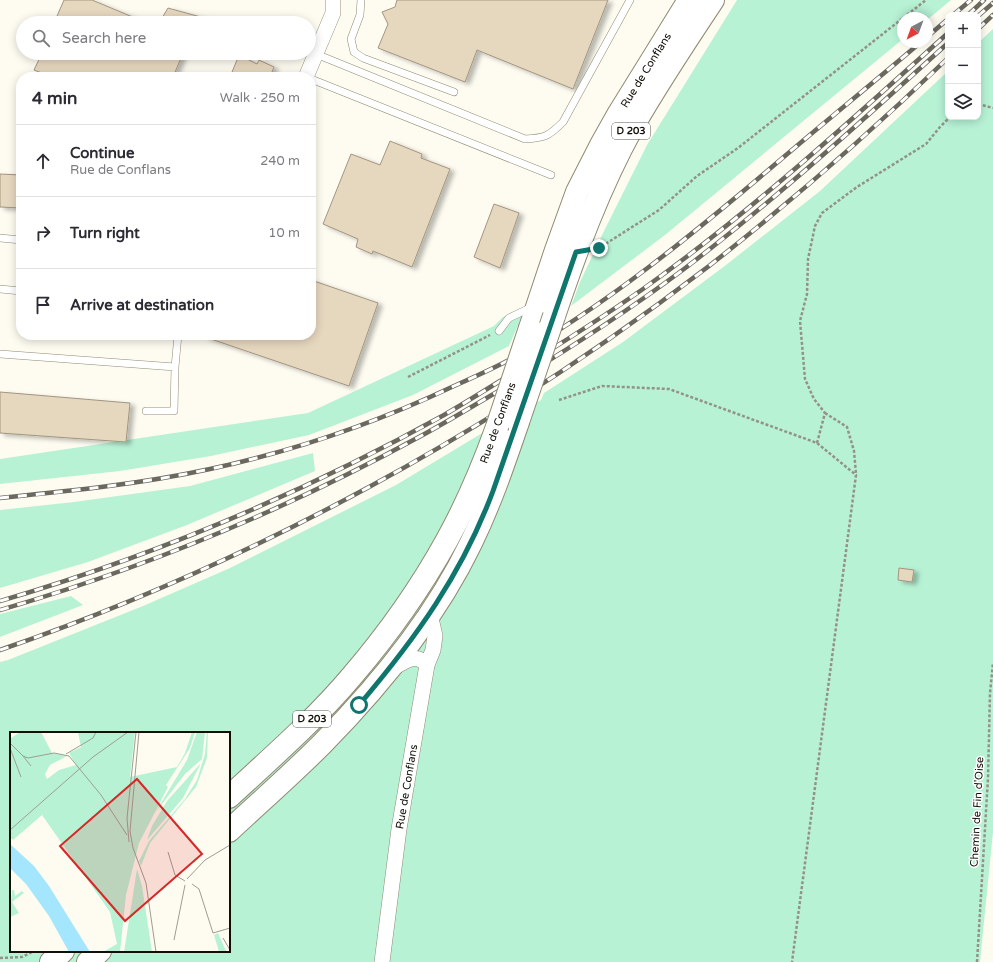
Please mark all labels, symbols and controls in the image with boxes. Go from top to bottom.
north arrow [897,12,933,48]
map controls [945,12,981,120]
button: + [945,12,981,48]
search box [16,16,316,60]
icon: search [30,27,52,49]
text: Search here [62,29,146,47]
street label: Rue de Conflans [618,30,674,110]
button: − [945,48,981,84]
button: layers [945,84,981,120]
text: 4 min [32,88,77,109]
text: Walk · 250 m [220,90,300,106]
road number: D 203 [612,123,650,139]
text: Continue [70,144,134,162]
icon: ahead [32,150,54,172]
text: 240 m [260,153,300,169]
text: Rue de Conflans [70,162,171,178]
icon: right [32,222,54,244]
text: Turn right [70,224,140,242]
text: 10 m [268,225,300,241]
route end [590,239,608,257]
icon: arrive [32,294,54,316]
text: Arrive at destination [70,296,214,314]
street label: Rue de Conflans [477,381,519,465]
route start [350,696,368,714]
road number: D 203 [293,711,331,727]
inset map [10,732,230,952]
street label: Rue de Conflans [393,743,420,830]
street label: Chemin de Fin d'Oise [968,757,986,867]

